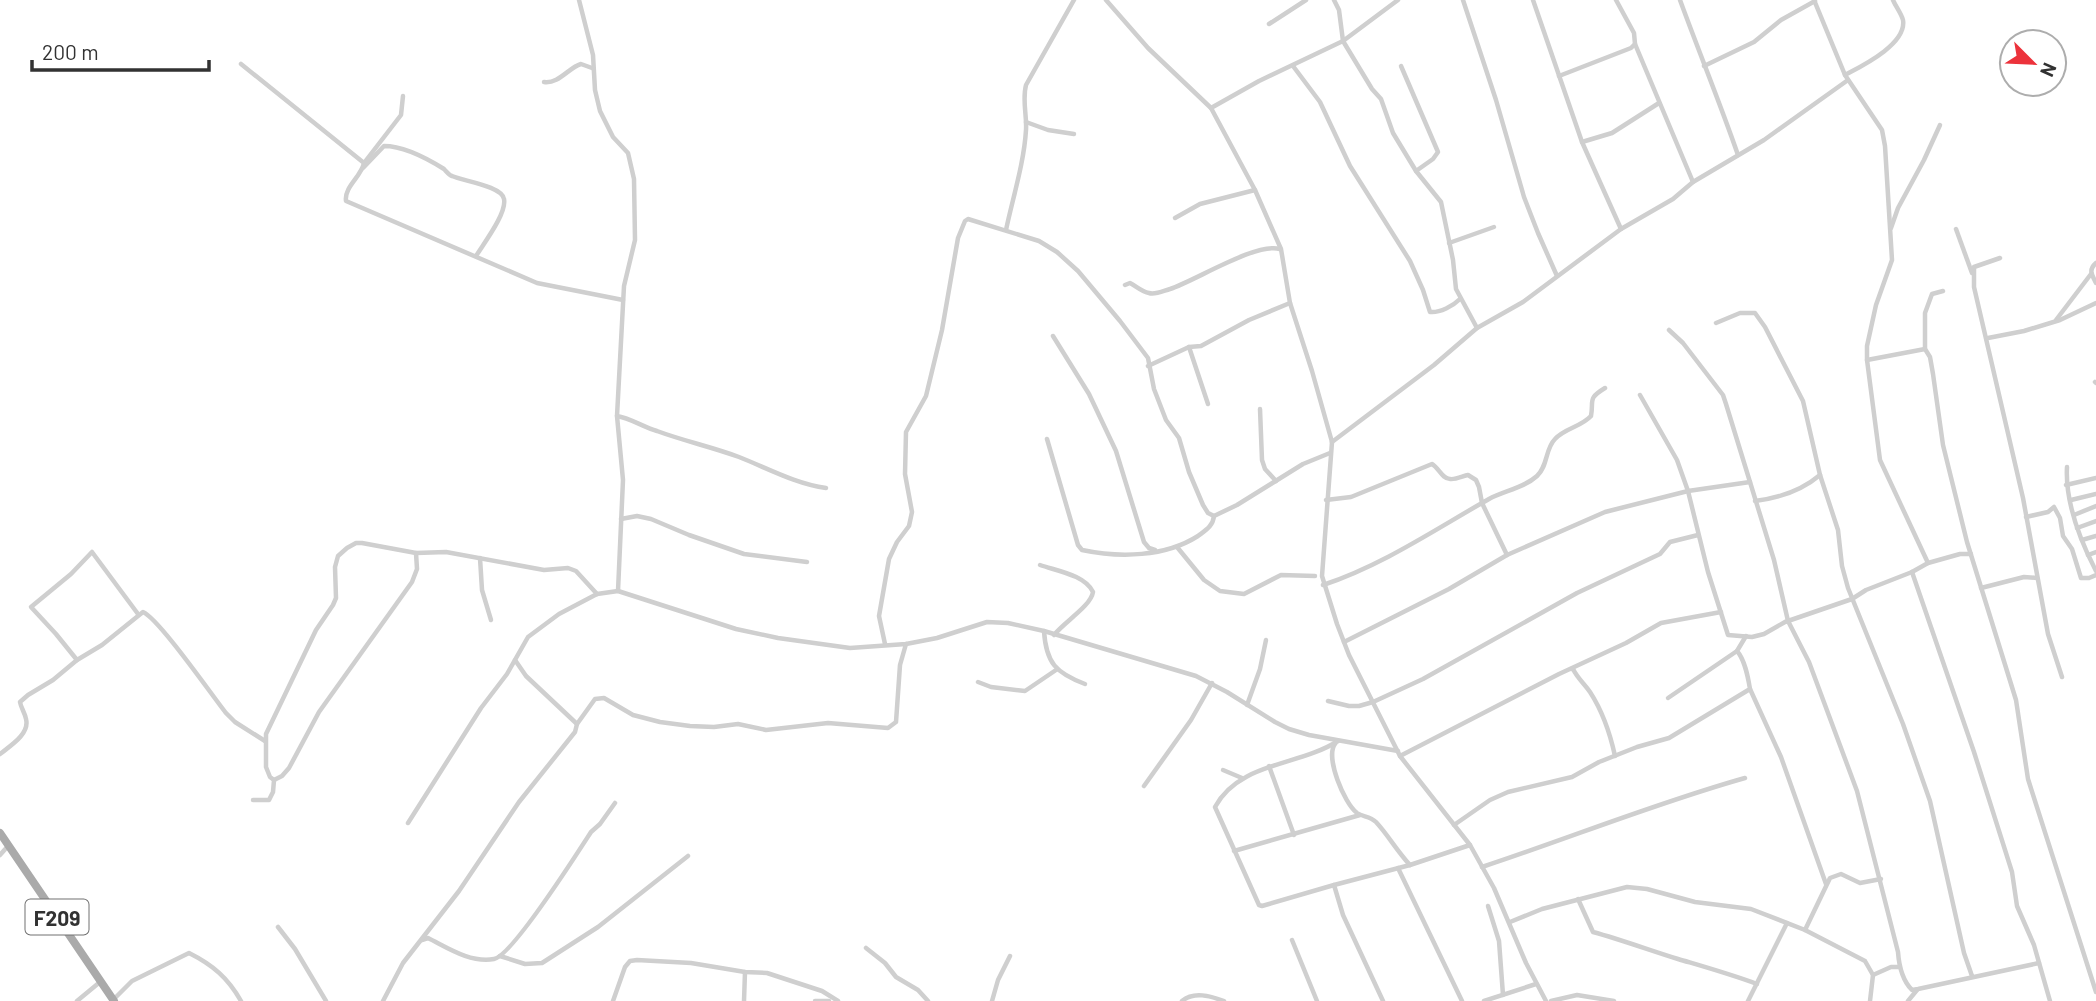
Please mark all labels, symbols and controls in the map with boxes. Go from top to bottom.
scale bar [32,28,208,72]
north arrow [1998,28,2068,98]
text: 200 m [42,39,99,64]
text: N [2036,60,2062,81]
road number: F209 [25,900,88,934]

